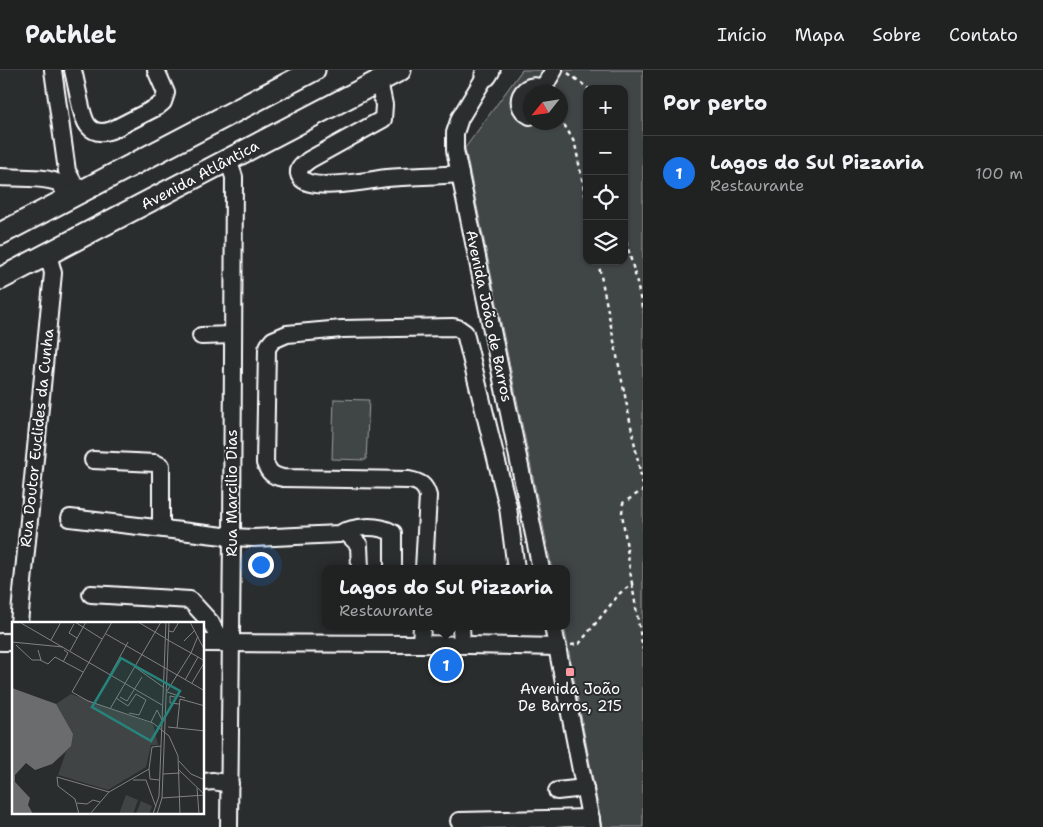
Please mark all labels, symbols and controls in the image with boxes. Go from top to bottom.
text: Pathlet [25,19,116,51]
text: Início [717,23,767,47]
text: Mapa [795,23,844,47]
text: Sobre [872,23,921,47]
text: Contato [949,23,1018,47]
north arrow [523,85,568,130]
map controls [583,85,628,265]
button: + [583,85,628,130]
text: Por perto [663,89,767,117]
button: − [583,130,628,175]
street label: Avenida Atlântica [138,135,263,215]
text: Lagos do Sul Pizzaria [710,150,924,175]
text: 1 [675,163,683,184]
text: 100 m [975,163,1023,184]
button: locate [583,175,628,220]
text: Restaurante [710,175,804,196]
button: layers [583,220,628,265]
street label: Avenida João de Barros [461,228,517,404]
street label: Rua Doutor Euclides da Cunha [16,327,59,548]
street label: Rua Marcilio Dias [222,429,242,557]
your location [248,552,274,578]
popup [322,565,570,630]
text: Lagos do Sul Pizzaria [339,575,553,600]
text: Restaurante [339,600,433,621]
inset map [12,622,205,814]
pin: 1 [430,646,462,684]
marker: Avenida João De Barros, 215 [564,666,576,678]
place label: Avenida João De Barros, 215 [518,679,622,716]

